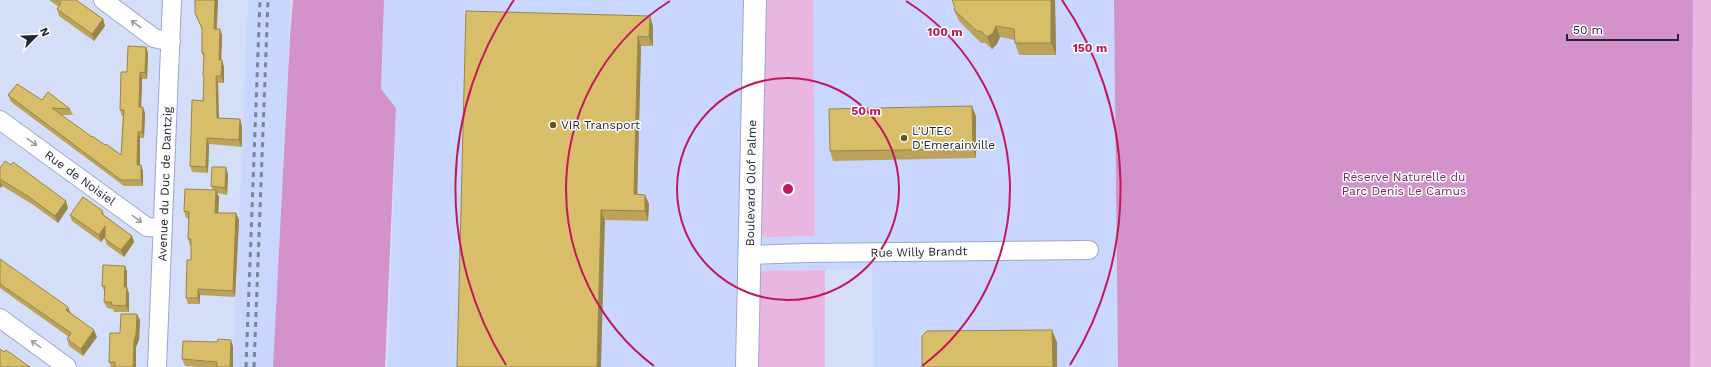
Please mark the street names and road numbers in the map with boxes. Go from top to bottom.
street label: Avenue du Duc de Dantzig [155,106,175,262]
street label: Boulevard Olof Palme [743,120,759,246]
street label: Rue de Noisiel [42,148,118,209]
street label: Rue Willy Brandt [870,244,968,260]

